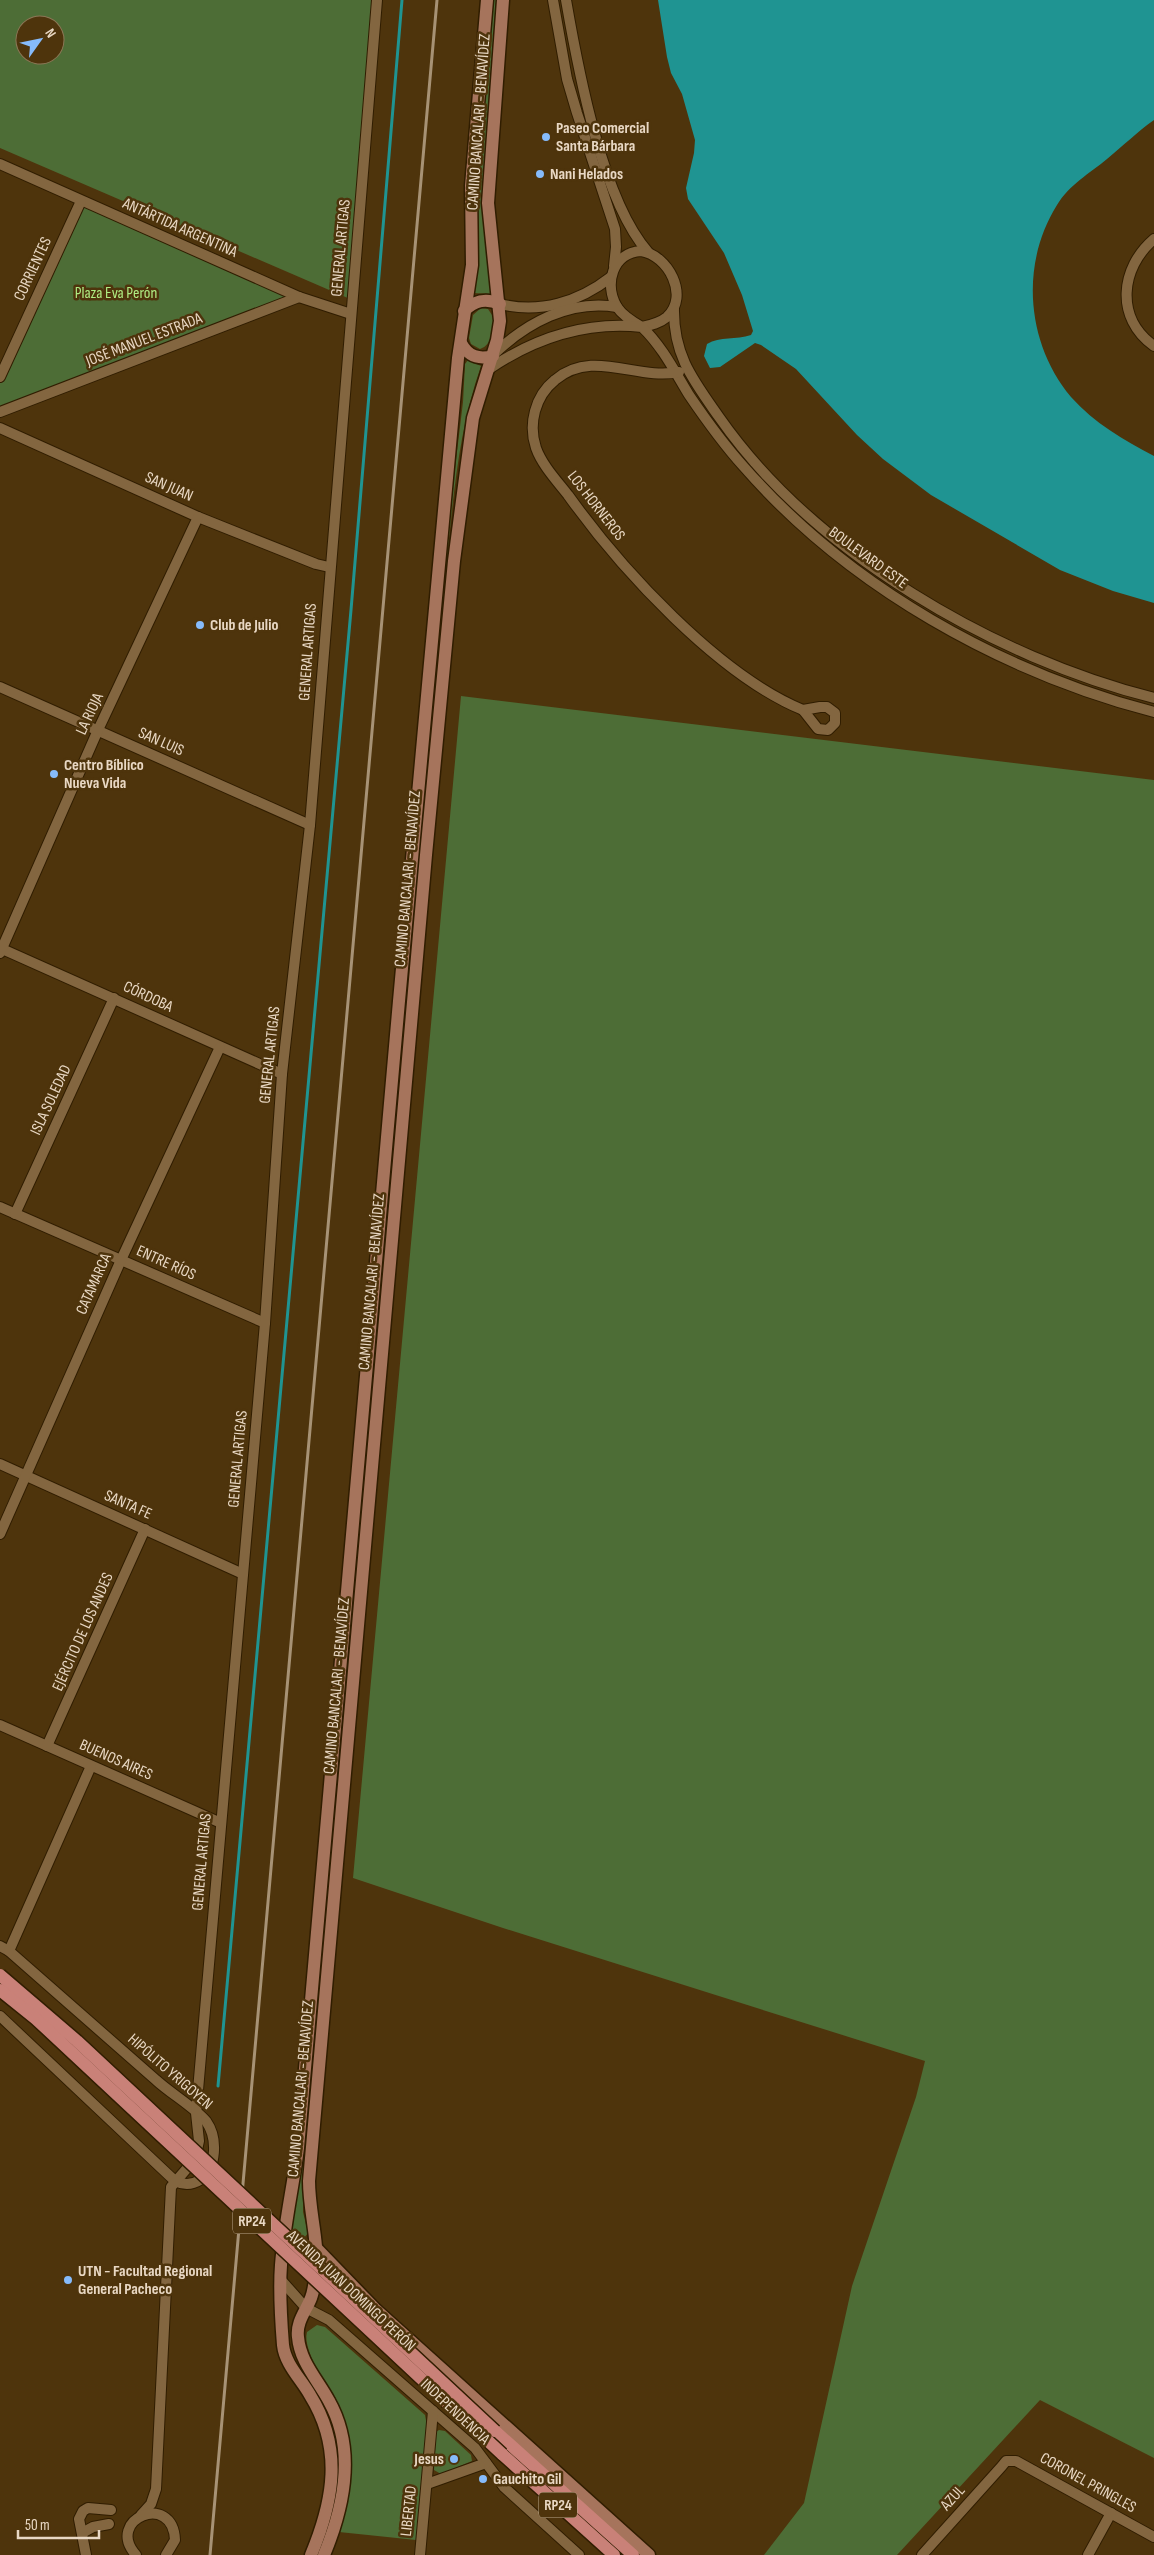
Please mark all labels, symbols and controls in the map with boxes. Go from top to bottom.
north arrow [15,15,65,65]
text: N [41,25,60,41]
street label: CAMINO BANCALARI - BENAVÍDEZ [463,33,495,211]
place label: Paseo Comercial Santa Bárbara [556,119,649,156]
marker: Paseo Comercial Santa Bárbara [540,131,552,143]
place label: Nani Helados [550,165,623,184]
marker: Nani Helados [534,168,546,180]
street label: ANTÁRTIDA ARGENTINA [119,194,240,262]
street label: GENERAL ARTIGAS [327,199,355,297]
street label: CORRIENTES [10,234,56,304]
park label: Plaza Eva Perón [75,284,157,303]
street label: JOSÉ MANUEL ESTRADA [82,309,205,371]
street label: LOS HORNEROS [563,467,629,545]
street label: SAN JUAN [142,468,196,506]
street label: BOULEVARD ESTE [825,523,911,593]
street label: GENERAL ARTIGAS [295,603,321,701]
place label: Club de Julio [210,616,278,635]
marker: Club de Julio [194,619,206,631]
street label: LA RIOJA [72,690,108,738]
street label: SAN LUIS [135,724,187,761]
place label: Centro Bíblico Nueva Vida [64,756,144,793]
marker: Centro Bíblico Nueva Vida [48,768,60,780]
street label: CAMINO BANCALARI - BENAVÍDEZ [391,790,425,968]
street label: CÓRDOBA [120,977,176,1017]
street label: GENERAL ARTIGAS [255,1005,285,1104]
street label: ISLA SOLEDAD [27,1062,76,1138]
street label: CAMINO BANCALARI - BENAVÍDEZ [355,1193,389,1371]
street label: ENTRE RÍOS [133,1241,199,1285]
street label: CATAMARCA [72,1250,116,1318]
street label: GENERAL ARTIGAS [224,1410,252,1508]
street label: SANTA FE [101,1486,155,1524]
street label: EJÉRCITO DE LOS ANDES [48,1570,118,1694]
street label: CAMINO BANCALARI - BENAVÍDEZ [320,1597,354,1775]
street label: BUENOS AIRES [77,1735,156,1785]
street label: GENERAL ARTIGAS [188,1813,216,1911]
street label: CAMINO BANCALARI - BENAVÍDEZ [284,2000,318,2178]
street label: HIPÓLITO YRIGOYEN [124,2030,216,2114]
road number: RP24 [233,2208,271,2234]
street label: AVENIDA JUAN DOMINGO PERÓN [282,2226,419,2356]
place label: UTN - Facultad Regional General Pacheco [78,2262,212,2299]
marker: UTN - Facultad Regional General Pacheco [62,2274,74,2286]
street label: INDEPENDENCIA [416,2375,494,2449]
street label: CORONEL PRINGLES [1037,2449,1139,2517]
place label: Jesus [413,2450,444,2469]
marker: Jesus [448,2453,460,2465]
place label: Gauchito Gil [493,2470,562,2489]
marker: Gauchito Gil [477,2473,489,2485]
street label: AZUL [936,2481,969,2515]
street label: LIBERTAD [397,2485,421,2537]
road number: RP24 [539,2492,577,2518]
scale bar [18,2508,99,2540]
text: 50 m [25,2516,50,2535]

